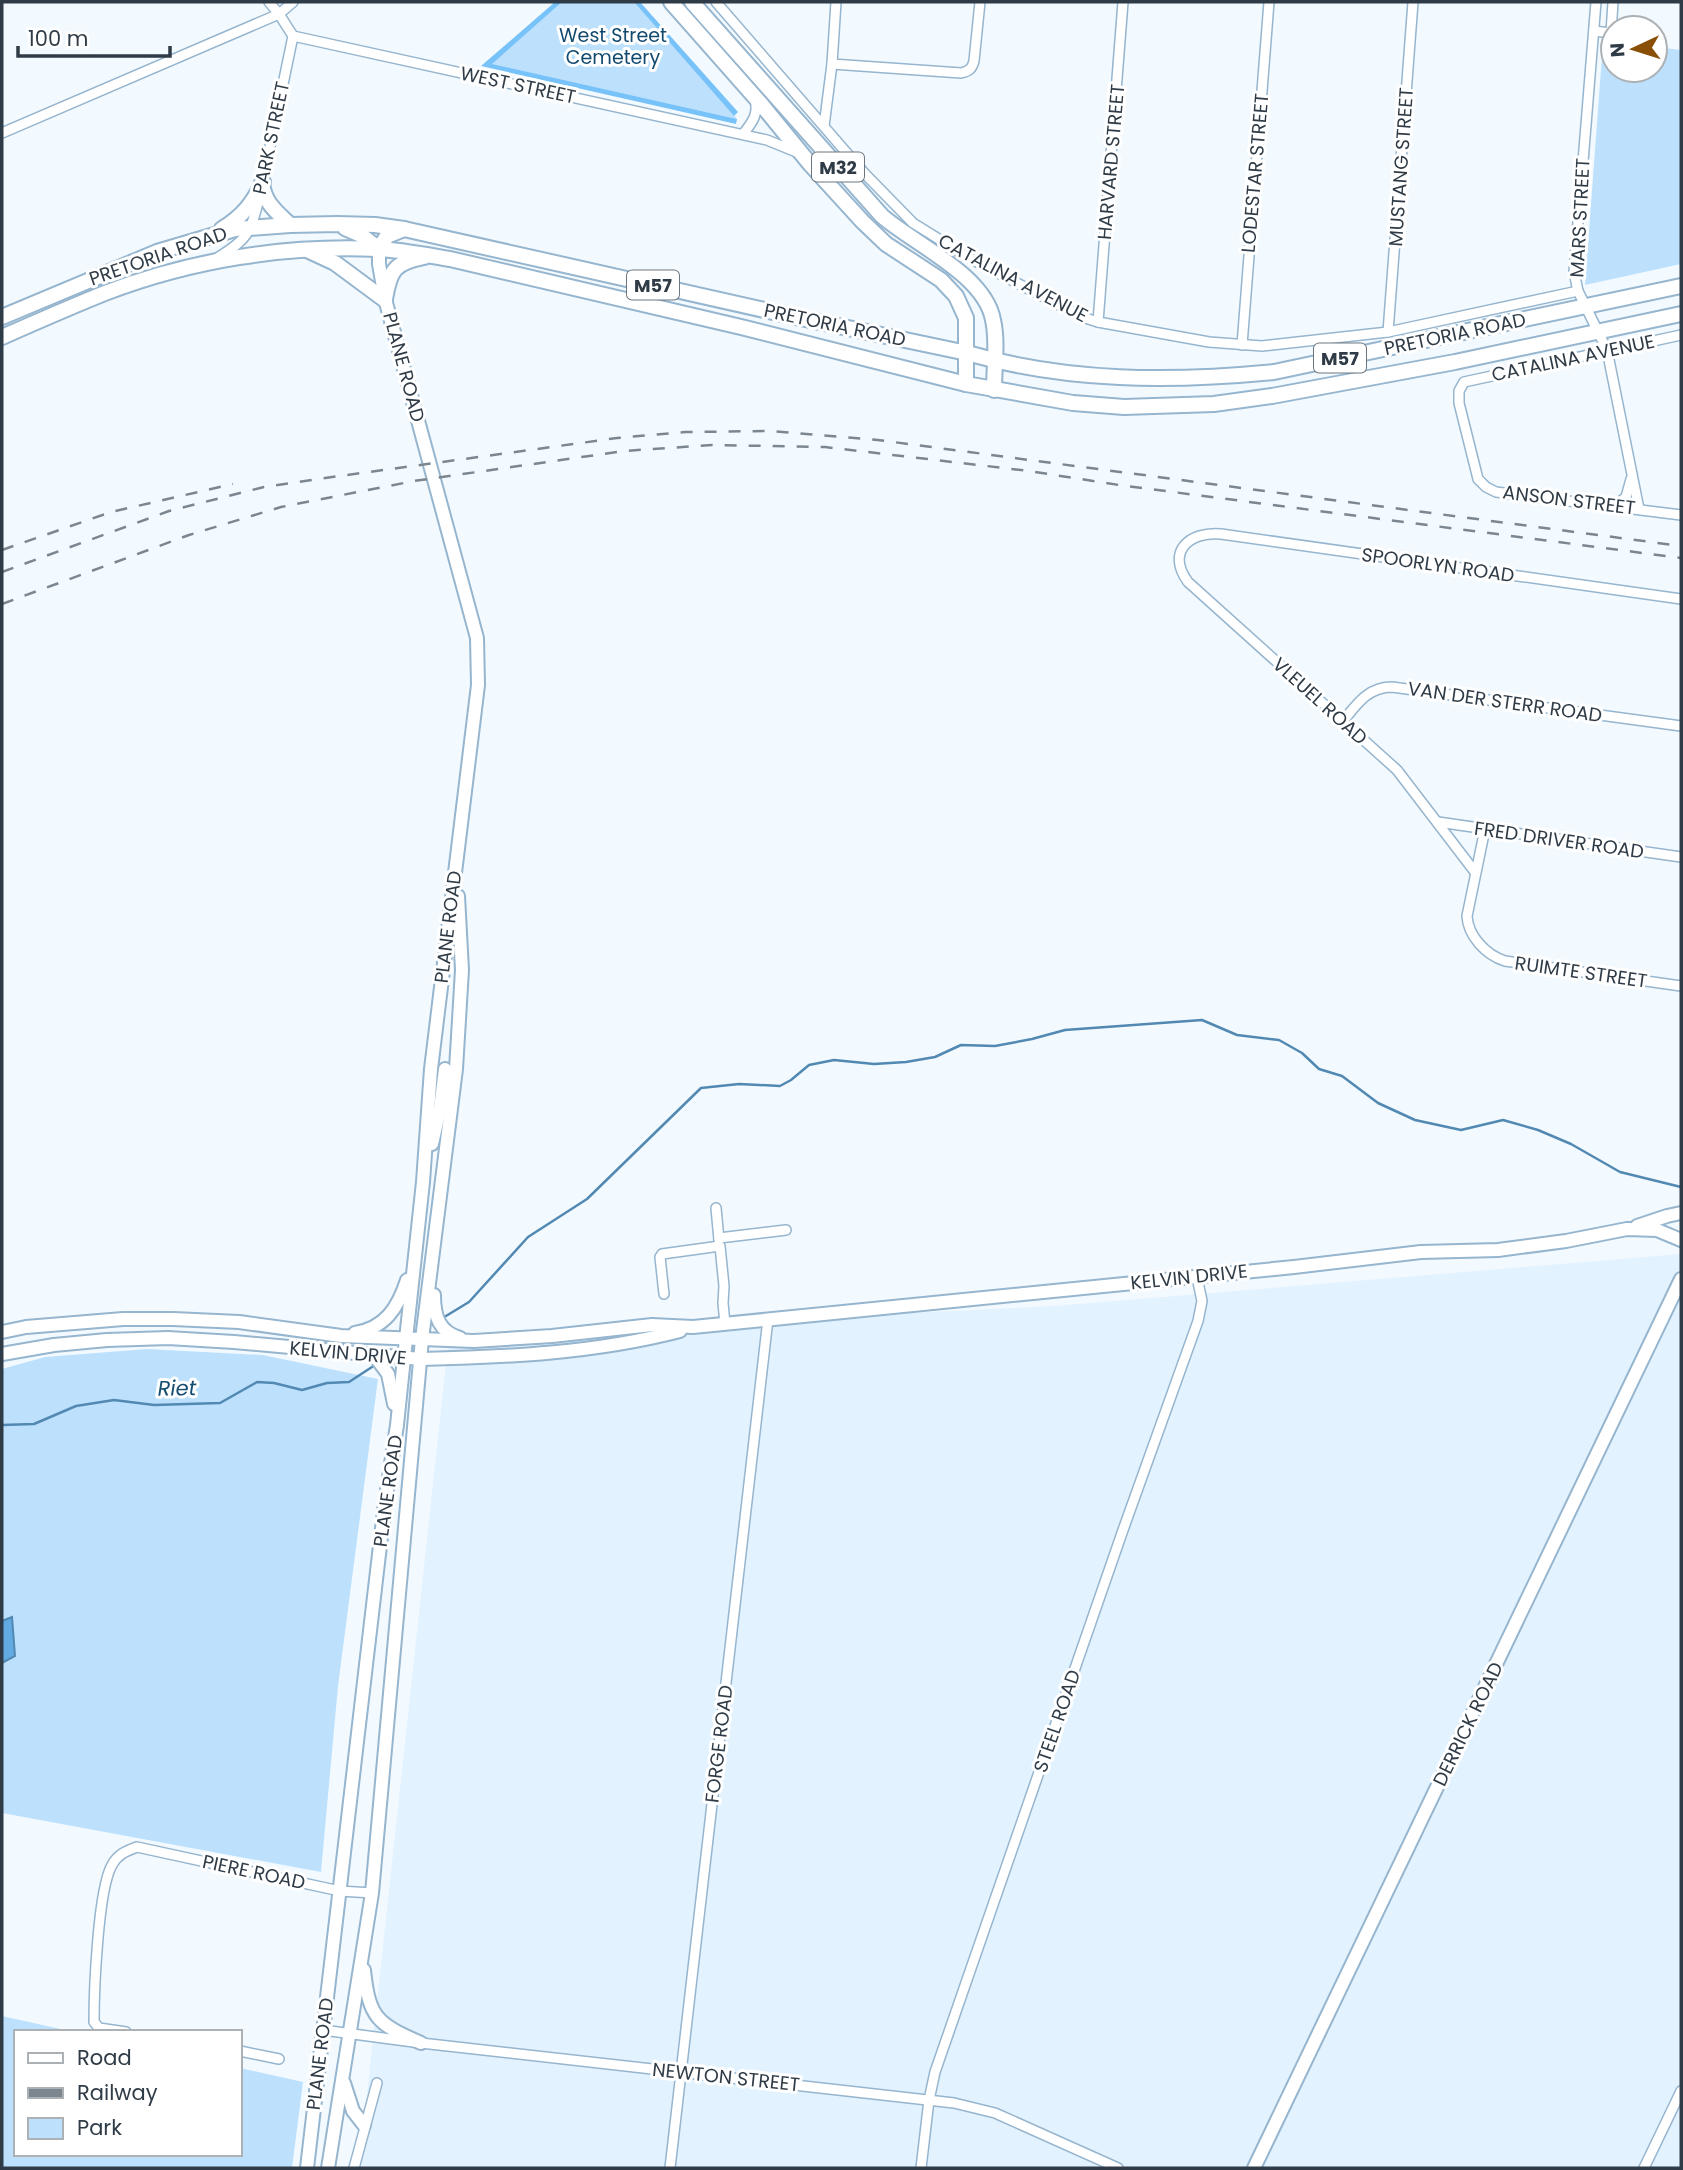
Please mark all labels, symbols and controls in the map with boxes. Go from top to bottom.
scale bar [18,14,170,58]
north arrow [1599,14,1669,84]
park label: West Street Cemetery [559,22,667,71]
text: 100 m [28,24,88,53]
text: N [1604,42,1632,58]
street label: WEST STREET [458,60,578,110]
street label: PARK STREET [246,79,296,197]
street label: HARVARD STREET [1091,83,1131,241]
street label: MUSTANG STREET [1382,87,1420,247]
street label: LODESTAR STREET [1235,92,1275,254]
road number: M32 [812,152,864,182]
street label: MARS STREET [1563,158,1597,278]
street label: PRETORIA ROAD [85,220,231,292]
street label: CATALINA AVENUE [933,227,1093,329]
road number: M57 [627,270,679,300]
street label: PRETORIA ROAD [762,297,908,353]
street label: PRETORIA ROAD [1382,306,1528,362]
street label: PLANE ROAD [376,309,432,425]
street label: CATALINA AVENUE [1489,328,1657,388]
road number: M57 [1314,344,1366,372]
street label: ANSON STREET [1501,478,1637,522]
street label: SPOORLYN ROAD [1360,541,1516,589]
street label: VLEUEL ROAD [1267,651,1373,751]
street label: VAN DER STERR ROAD [1406,675,1604,729]
street label: FRED DRIVER ROAD [1472,815,1646,865]
street label: PLANE ROAD [428,869,468,985]
street label: RUIMTE STREET [1513,949,1649,995]
street label: KELVIN DRIVE [1129,1257,1249,1297]
street label: KELVIN DRIVE [288,1334,408,1372]
water label: Riet [157,1373,197,1403]
street label: PLANE ROAD [367,1433,409,1549]
street label: DERRICK ROAD [1426,1657,1510,1791]
street label: STEEL ROAD [1027,1666,1087,1776]
street label: FORGE ROAD [698,1684,740,1804]
street label: PIERE ROAD [200,1848,308,1896]
street label: PLANE ROAD [300,1996,340,2112]
legend [14,2030,242,2156]
text: Road [77,2043,132,2072]
street label: NEWTON STREET [651,2056,801,2098]
text: Railway [77,2078,158,2107]
text: Park [77,2113,122,2142]

